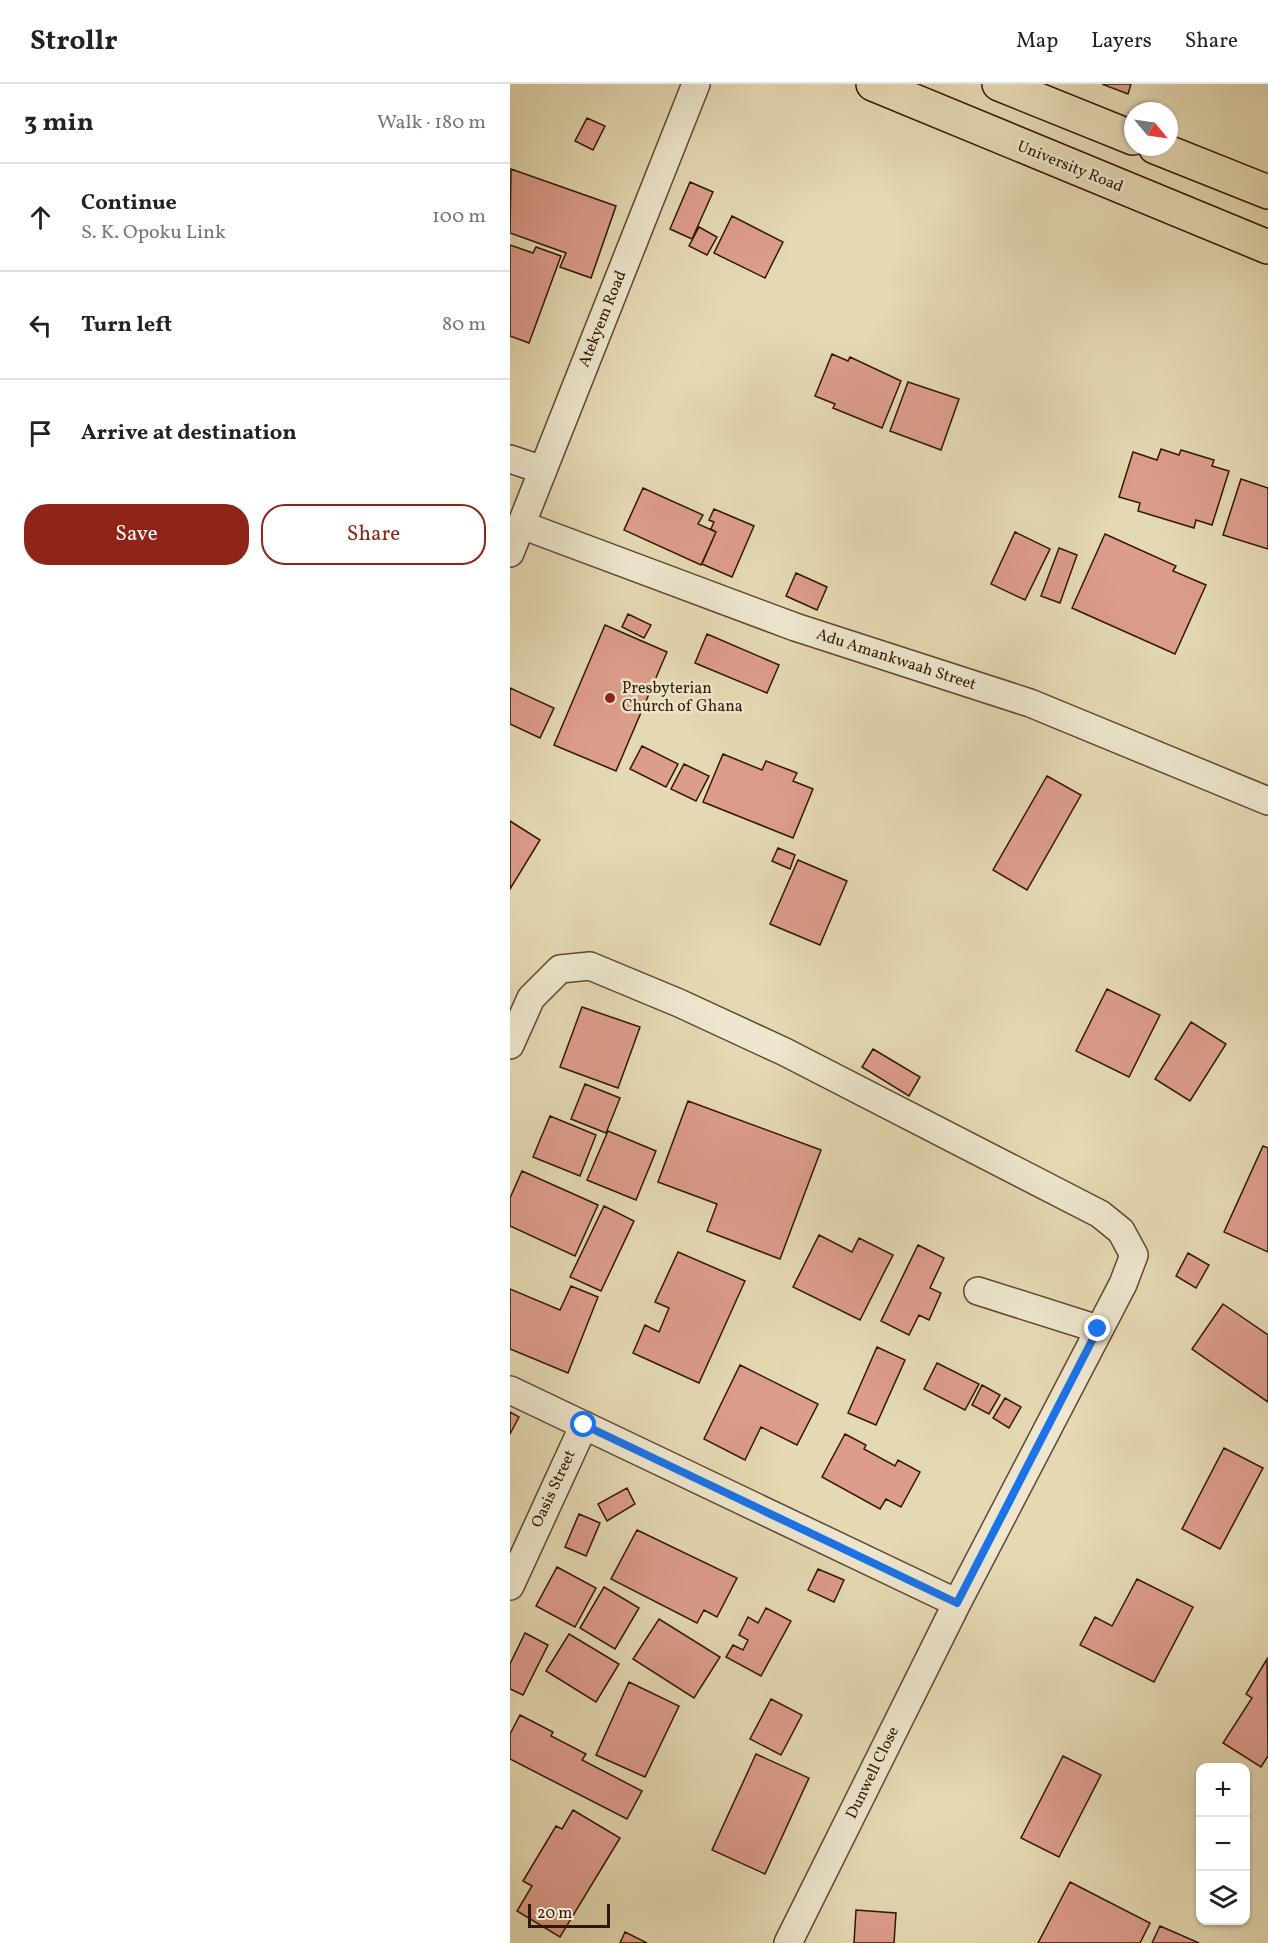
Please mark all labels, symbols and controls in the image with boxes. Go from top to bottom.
text: Strollr [30,22,118,61]
text: Map [1016,27,1058,56]
text: Layers [1091,27,1152,56]
text: Share [1185,27,1238,56]
north arrow [1124,102,1178,156]
text: 3 min [24,105,94,141]
text: Walk · 180 m [377,109,486,137]
street label: University Road [1014,136,1126,198]
text: Continue [81,188,177,219]
icon: ahead [24,201,57,234]
text: 100 m [432,203,486,231]
text: S. K. Opoku Link [81,219,226,247]
street label: Atekyem Road [574,267,632,371]
icon: left [24,309,57,342]
text: Turn left [81,310,172,341]
text: 80 m [442,311,486,339]
icon: arrive [24,417,57,450]
text: Arrive at destination [81,418,297,449]
button: Save [24,504,249,565]
button: Share [261,504,486,565]
street label: Adu Amankwaah Street [813,624,979,696]
place label: Presbyterian Church of Ghana [622,678,743,718]
marker: Presbyterian Church of Ghana [603,691,617,705]
route end [1084,1315,1110,1341]
route start [570,1411,596,1437]
street label: Oasis Street [526,1446,582,1531]
street label: Dunwell Close [841,1723,905,1823]
map controls [1196,1763,1250,1925]
button: + [1196,1763,1250,1817]
button: − [1196,1817,1250,1871]
button: layers [1196,1871,1250,1925]
scale bar [528,1901,610,1928]
text: 20 m [537,1903,572,1925]

